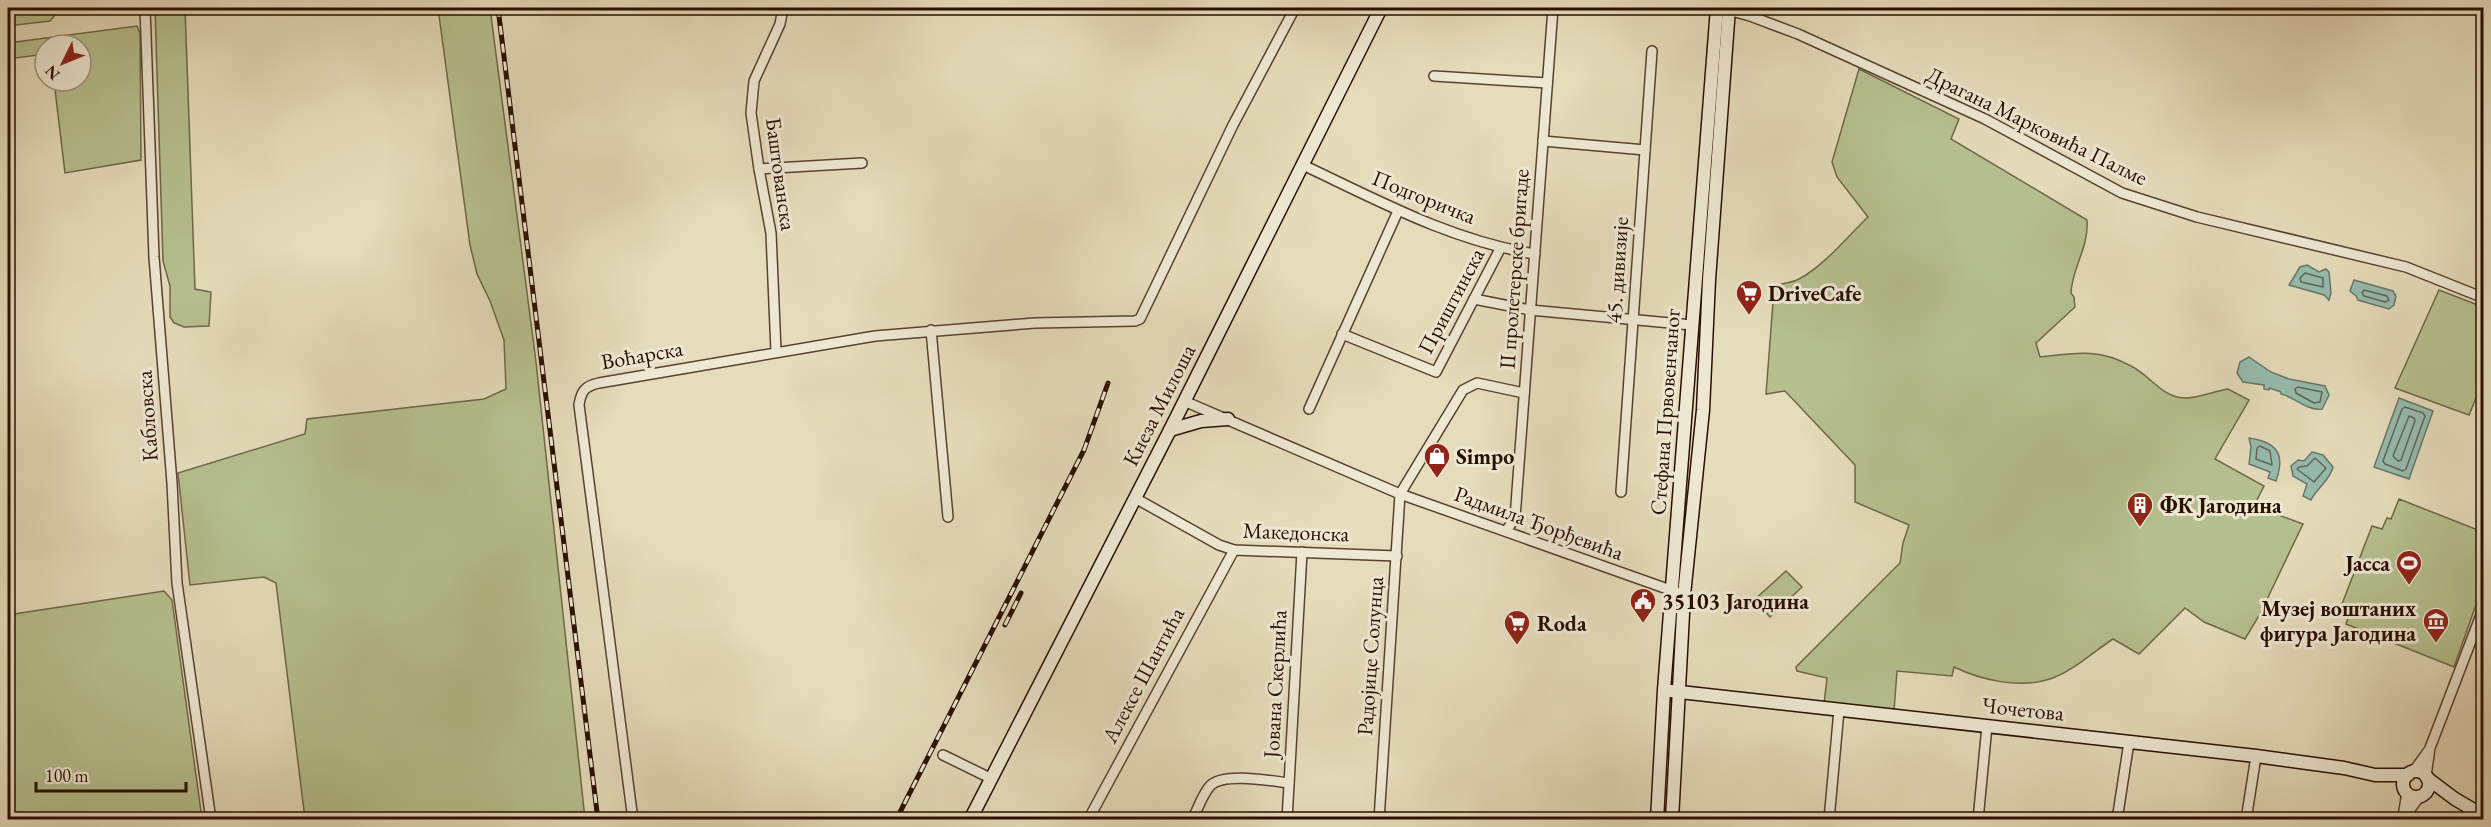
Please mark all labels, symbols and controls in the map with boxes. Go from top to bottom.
north arrow [33,33,93,93]
street label: Драгана Марковића Палме [1922,60,2153,192]
text: N [40,61,64,85]
street label: Баштованска [759,116,803,233]
street label: Подгоричка [1368,163,1480,231]
street label: II пролетерске бригаде [1493,168,1535,370]
street label: 45. дивизије [1599,215,1635,324]
street label: Приштинска [1411,243,1491,359]
supermarket icon: DriveCafe [1734,278,1764,316]
place label: DriveCafe [1768,279,1861,308]
street label: Стефана Првовенчаног [1643,308,1687,516]
street label: Воћарска [599,334,685,376]
street label: Кнеза Милоша [1116,339,1202,471]
street label: Кабловска [129,369,165,463]
shop icon: Simpo [1422,441,1452,479]
place label: Simpo [1456,442,1514,471]
street label: Радмила Ђорђевића [1450,479,1628,567]
building icon: ФК Јагодина [2125,490,2155,528]
place label: ФК Јагодина [2160,491,2282,520]
street label: Македонска [1242,516,1350,548]
sports icon: Јасса [2394,548,2424,586]
place label: Јасса [2343,549,2390,578]
street label: Радојице Солунца [1350,575,1390,736]
public building icon: 35103 Јагодина [1628,586,1658,624]
place label: 35103 Јагодина [1662,587,1809,616]
place label: Музеј воштаних фигура Јагодина [2260,594,2416,648]
street label: Алексе Шантића [1095,602,1191,749]
museum icon: Музеј воштаних фигура Јагодина [2421,606,2451,644]
supermarket icon: Roda [1502,608,1532,646]
street label: Јована Скерлића [1257,609,1293,761]
place label: Roda [1537,609,1587,638]
street label: Чочетова [1981,690,2066,728]
scale bar [36,755,186,793]
text: 100 m [45,764,89,787]

